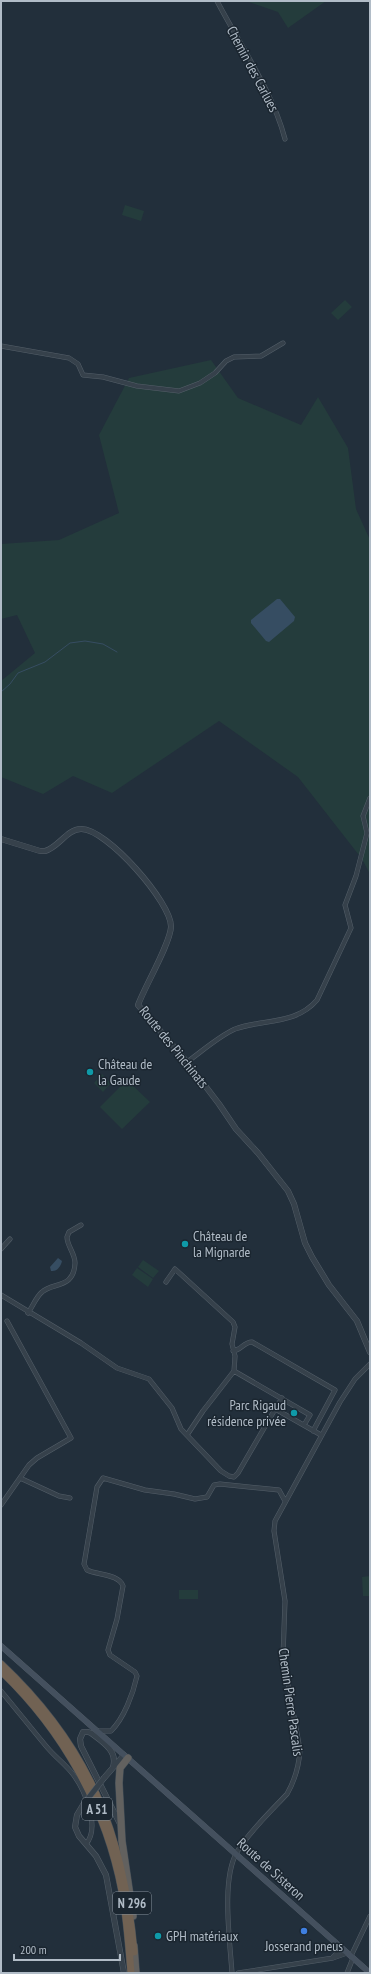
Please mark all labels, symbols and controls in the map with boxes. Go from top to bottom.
street label: Chemin des Carlues [223,23,283,115]
street label: Route des Pinchinats [135,1002,213,1092]
place label: Château de la Gaude [98,1055,152,1089]
marker: Château de la Gaude [85,1067,95,1077]
place label: Château de la Mignarde [193,1227,250,1261]
marker: Château de la Mignarde [180,1239,190,1249]
place label: Parc Rigaud résidence privée [207,1396,286,1430]
marker: Parc Rigaud résidence privée [289,1408,299,1418]
street label: Chemin Pierre Pascalis [274,1647,308,1758]
road number: A 51 [82,1798,112,1820]
street label: Route de Sisteron [233,1834,309,1904]
road number: N 296 [113,1892,151,1914]
marker: Josserand pneus [299,1926,309,1936]
place label: GPH matériaux [166,1927,238,1945]
marker: GPH matériaux [153,1931,163,1941]
scale bar [14,1936,120,1962]
place label: Josserand pneus [264,1937,343,1955]
text: 200 m [20,1942,47,1957]

